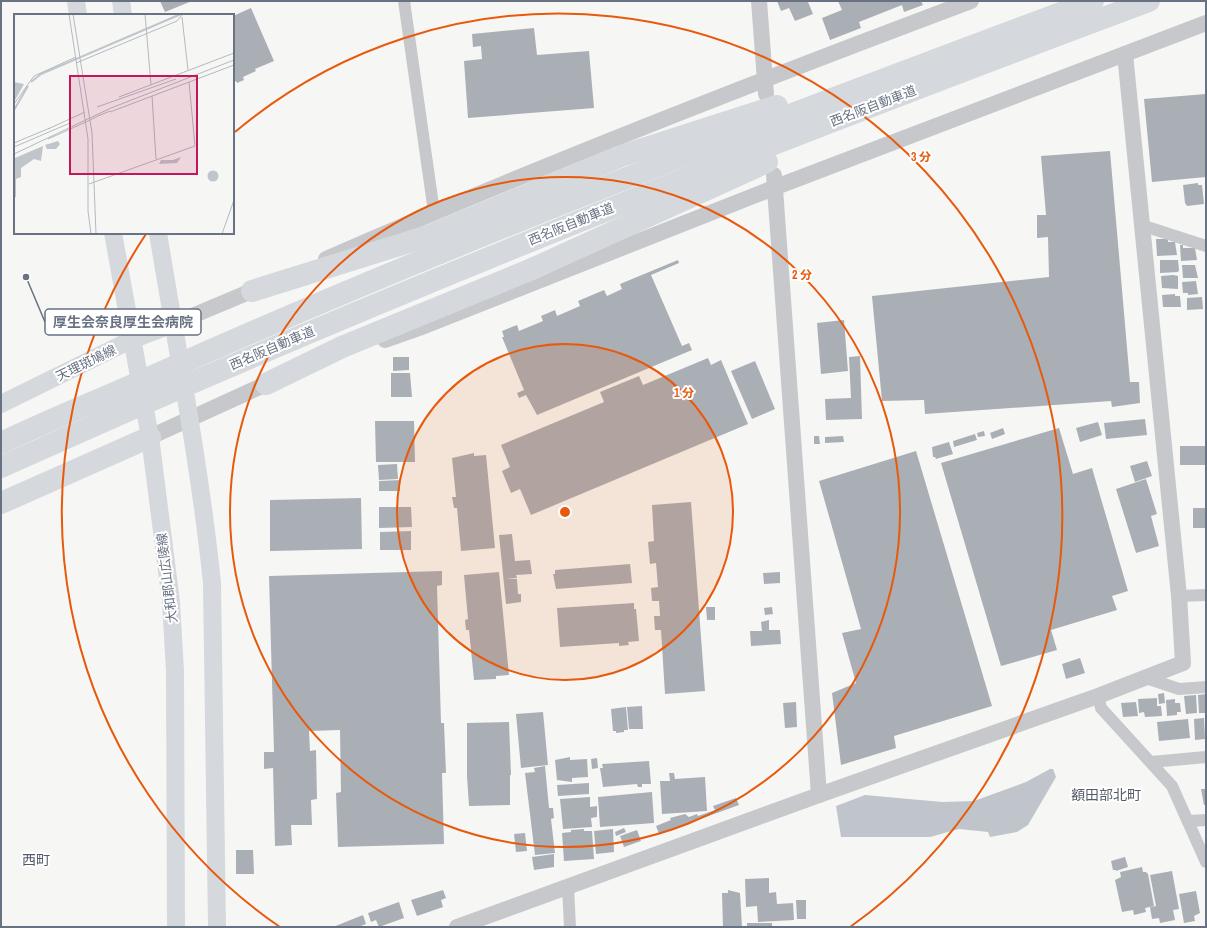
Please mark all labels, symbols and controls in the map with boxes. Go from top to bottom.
inset map [14,14,234,234]
street label: 西名阪自動車道 [827,82,919,130]
text: 3 分 [911,149,931,165]
street label: 西名阪自動車道 [526,199,616,249]
text: 2 分 [792,267,812,283]
callout: 厚生会奈良厚生会病院 [45,309,201,335]
text: 厚生会奈良厚生会病院 [53,313,193,331]
street label: 西名阪自動車道 [227,322,317,374]
street label: 天理斑鳩線 [53,341,119,385]
text: 1 分 [674,385,694,401]
centre of rings [558,505,572,519]
street label: 大和郡山広陵線 [153,532,181,624]
district label: 額田部北町 [1071,786,1141,804]
district label: 西町 [22,851,50,869]

